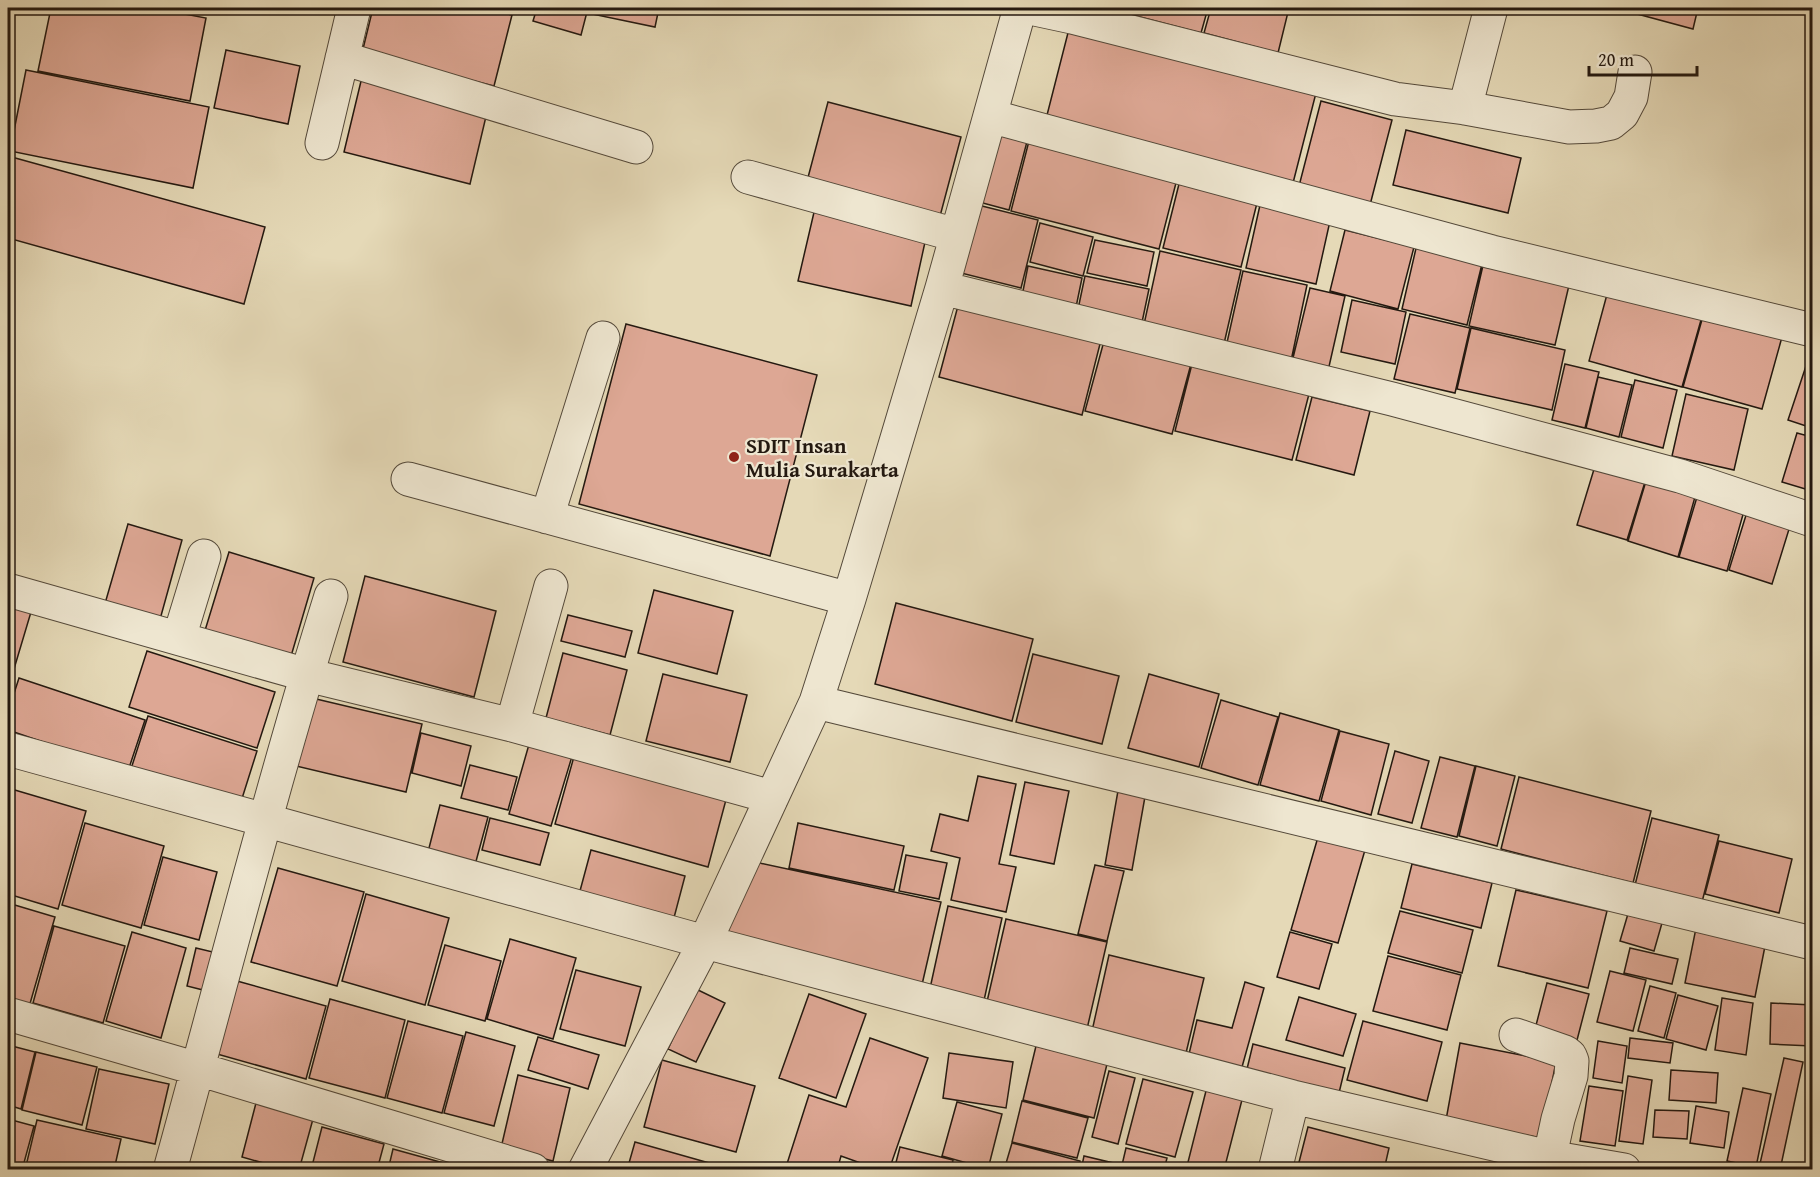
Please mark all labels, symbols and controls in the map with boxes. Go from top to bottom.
scale bar [1589,39,1697,77]
text: 20 m [1598,46,1634,73]
place label: SDIT Insan Mulia Surakarta [746,430,899,485]
marker: SDIT Insan Mulia Surakarta [727,450,741,464]

